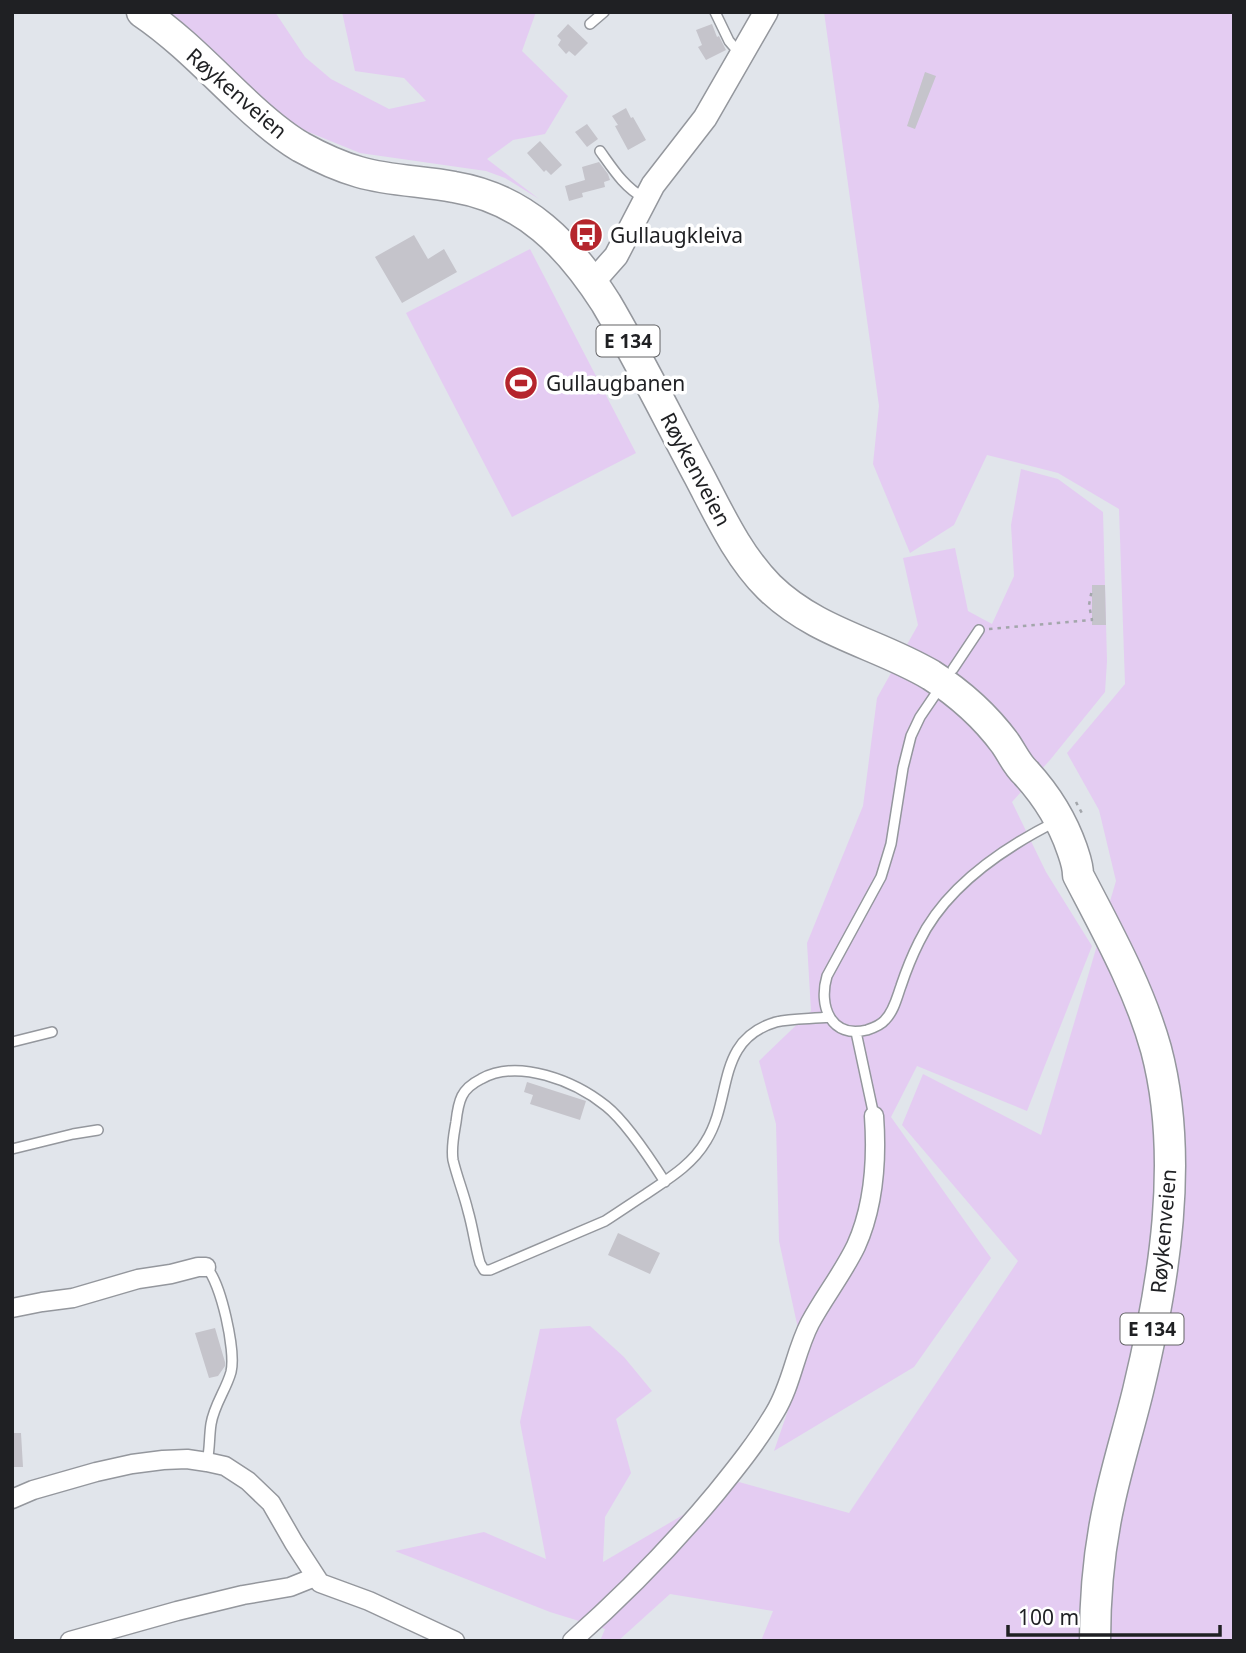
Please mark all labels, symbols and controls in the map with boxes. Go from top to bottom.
street label: Røykenveien [181,41,293,145]
bus stop icon: Gullaugkleiva [567,216,605,254]
place label: Gullaugkleiva [610,221,743,249]
road number: E 134 [596,326,660,356]
sports icon: Gullaugbanen [502,364,540,402]
place label: Gullaugbanen [546,369,685,397]
street label: Røykenveien [654,407,738,531]
street label: Røykenveien [1144,1168,1182,1294]
road number: E 134 [1120,1314,1184,1344]
scale bar [1008,1594,1220,1638]
text: 100 m [1018,1603,1079,1631]

